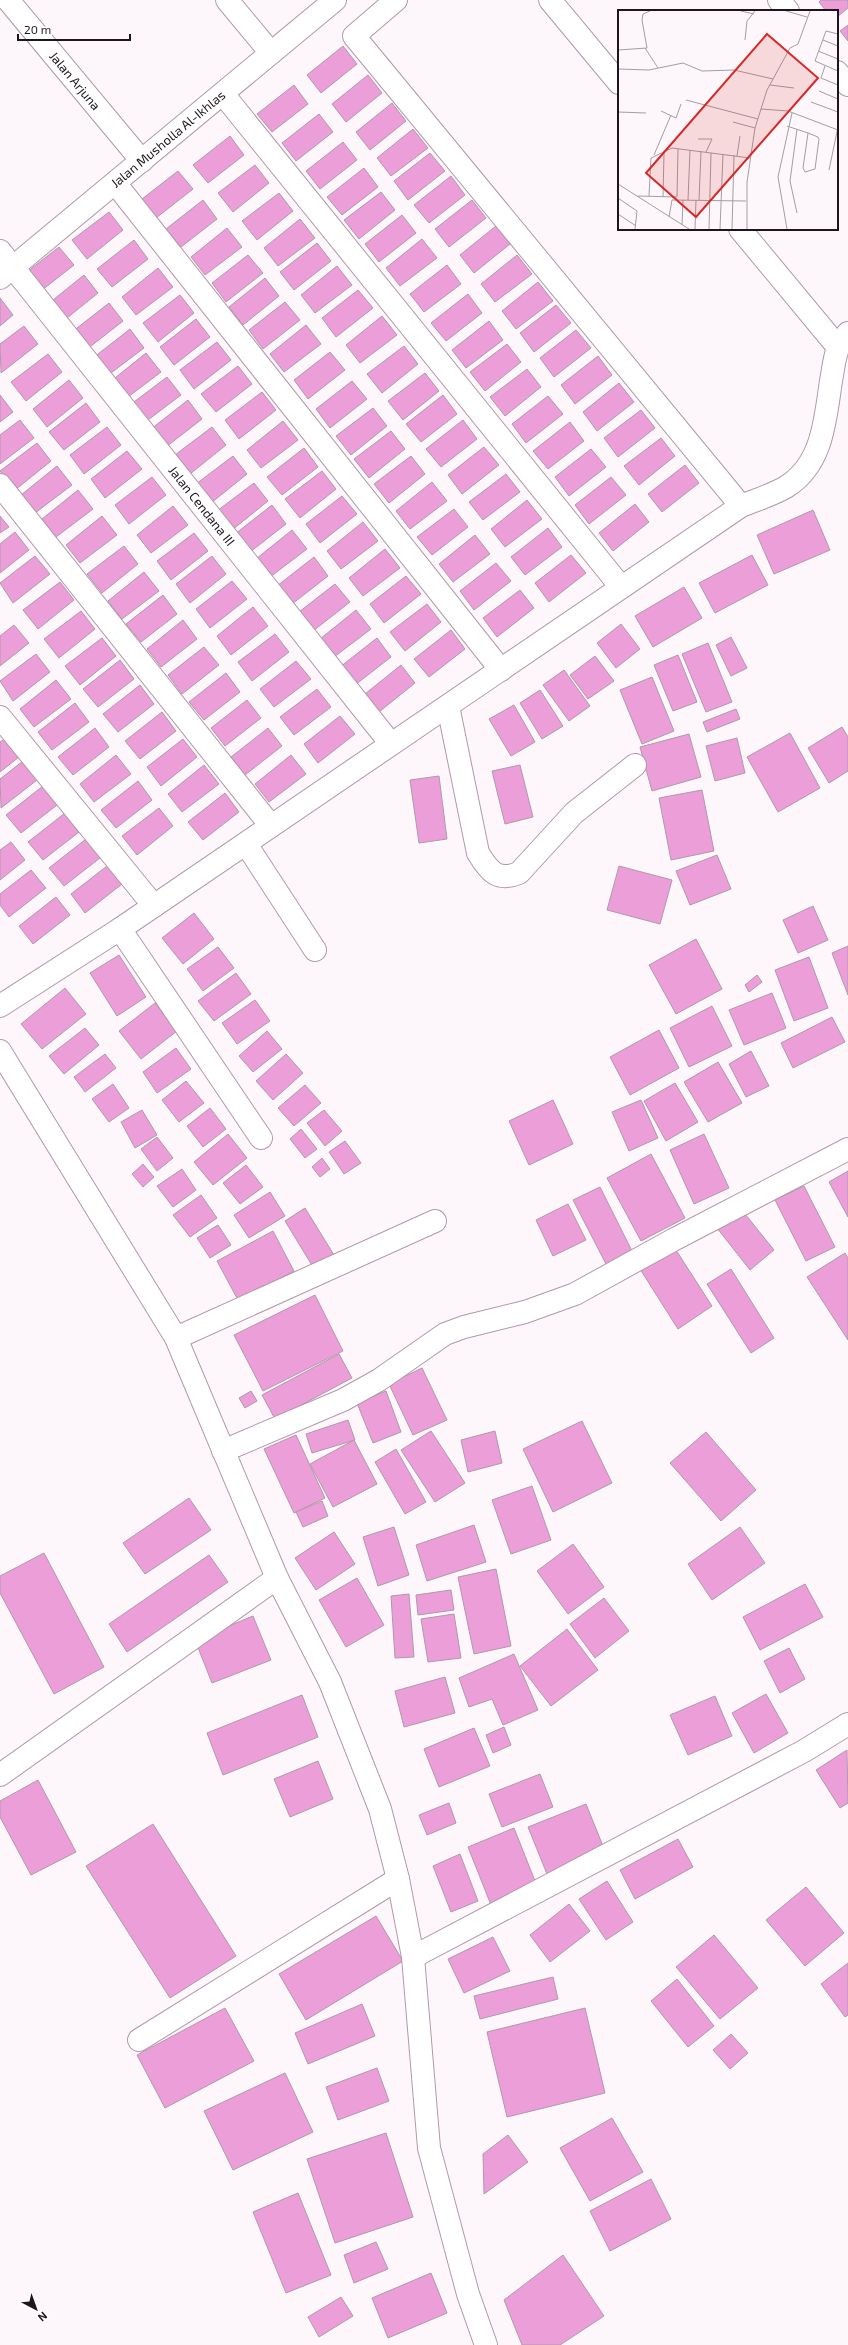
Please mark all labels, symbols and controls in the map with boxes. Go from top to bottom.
inset map [618,10,838,230]
scale bar [18,16,130,42]
text: 20 m [24,22,51,36]
street label: Jalan Arjuna [46,48,104,113]
street label: Jalan Musholla Al-Ikhlas [107,87,228,191]
street label: Jalan Cendana III [165,462,238,549]
north arrow [16,2289,56,2329]
text: N [36,2309,50,2324]

